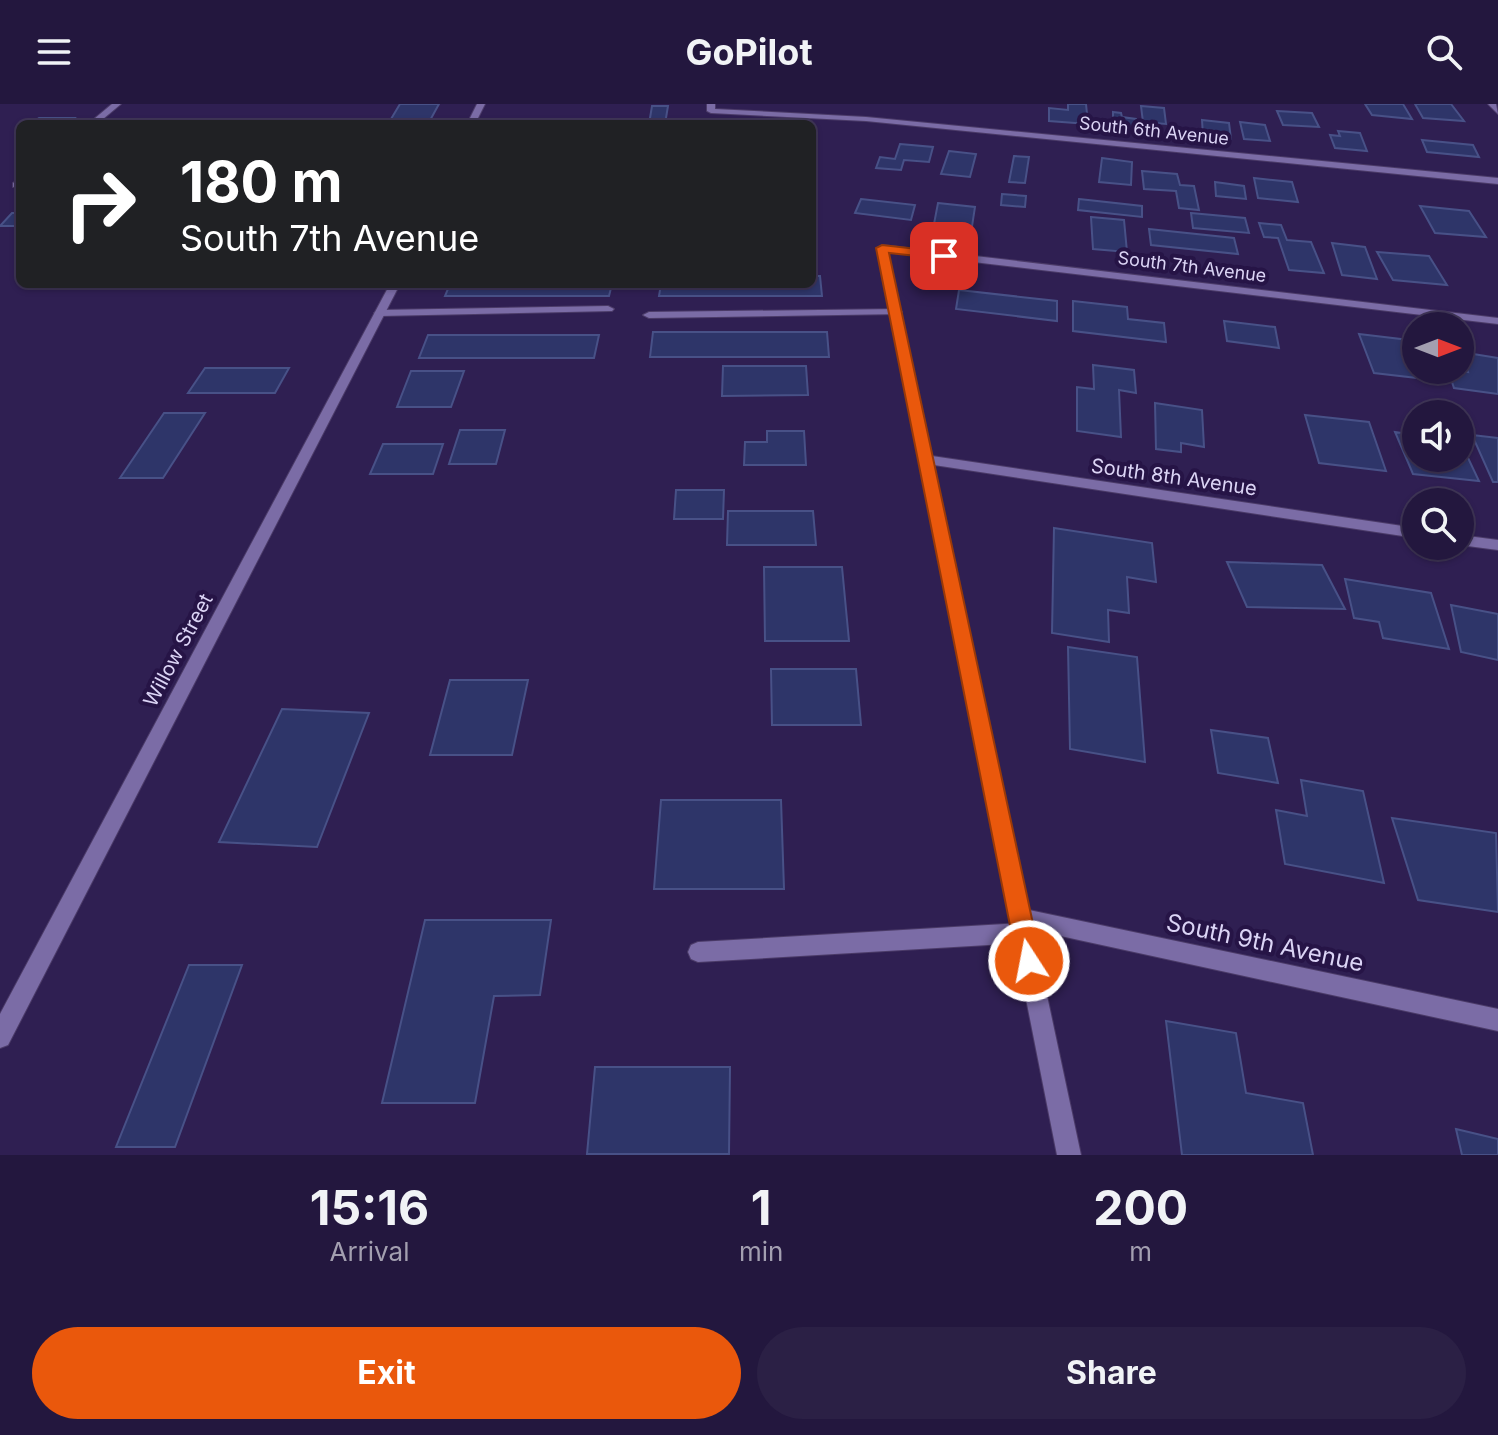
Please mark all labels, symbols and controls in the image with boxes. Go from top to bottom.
icon: menu [32,30,76,74]
text: GoPilot [685,30,813,74]
icon: search [1422,30,1466,74]
street label: South 6th Avenue [1078,112,1230,149]
text: 180 m [180,148,343,216]
icon: right [48,152,152,256]
text: South 7th Avenue [180,216,479,260]
pin [910,222,978,290]
icon: arrive [922,234,966,278]
street label: South 7th Avenue [1117,247,1268,286]
north arrow [1402,312,1474,384]
map controls [1402,312,1474,560]
button: sound [1402,400,1474,472]
street label: South 8th Avenue [1090,453,1258,501]
button: search [1402,488,1474,560]
street label: Willow Street [138,589,218,711]
street label: South 9th Avenue [1164,907,1366,978]
position arrow [987,919,1071,1003]
text: 15:16 [310,1178,429,1237]
text: 1 [751,1178,772,1237]
text: 200 [1093,1178,1188,1237]
text: Arrival [329,1236,409,1267]
text: min [739,1236,783,1267]
text: m [1129,1236,1152,1267]
button: Exit [32,1327,741,1419]
button: Share [757,1327,1466,1419]

